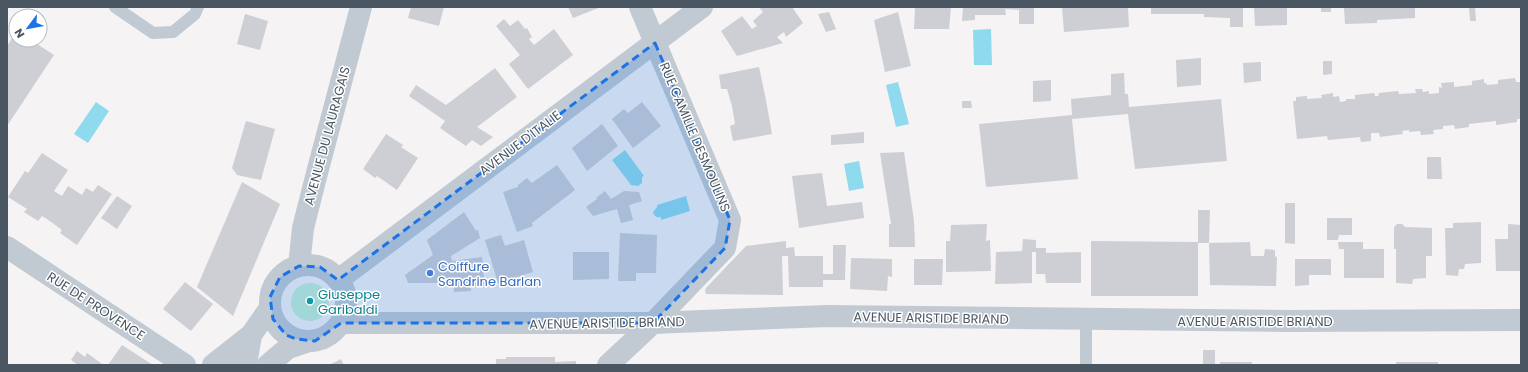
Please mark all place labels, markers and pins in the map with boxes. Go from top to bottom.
place label: Coiffure Sandrine Barlan [438,257,541,291]
marker: Coiffure Sandrine Barlan [425,268,435,278]
place label: Giuseppe Garibaldi [318,285,380,319]
marker: Giuseppe Garibaldi [305,296,315,306]

